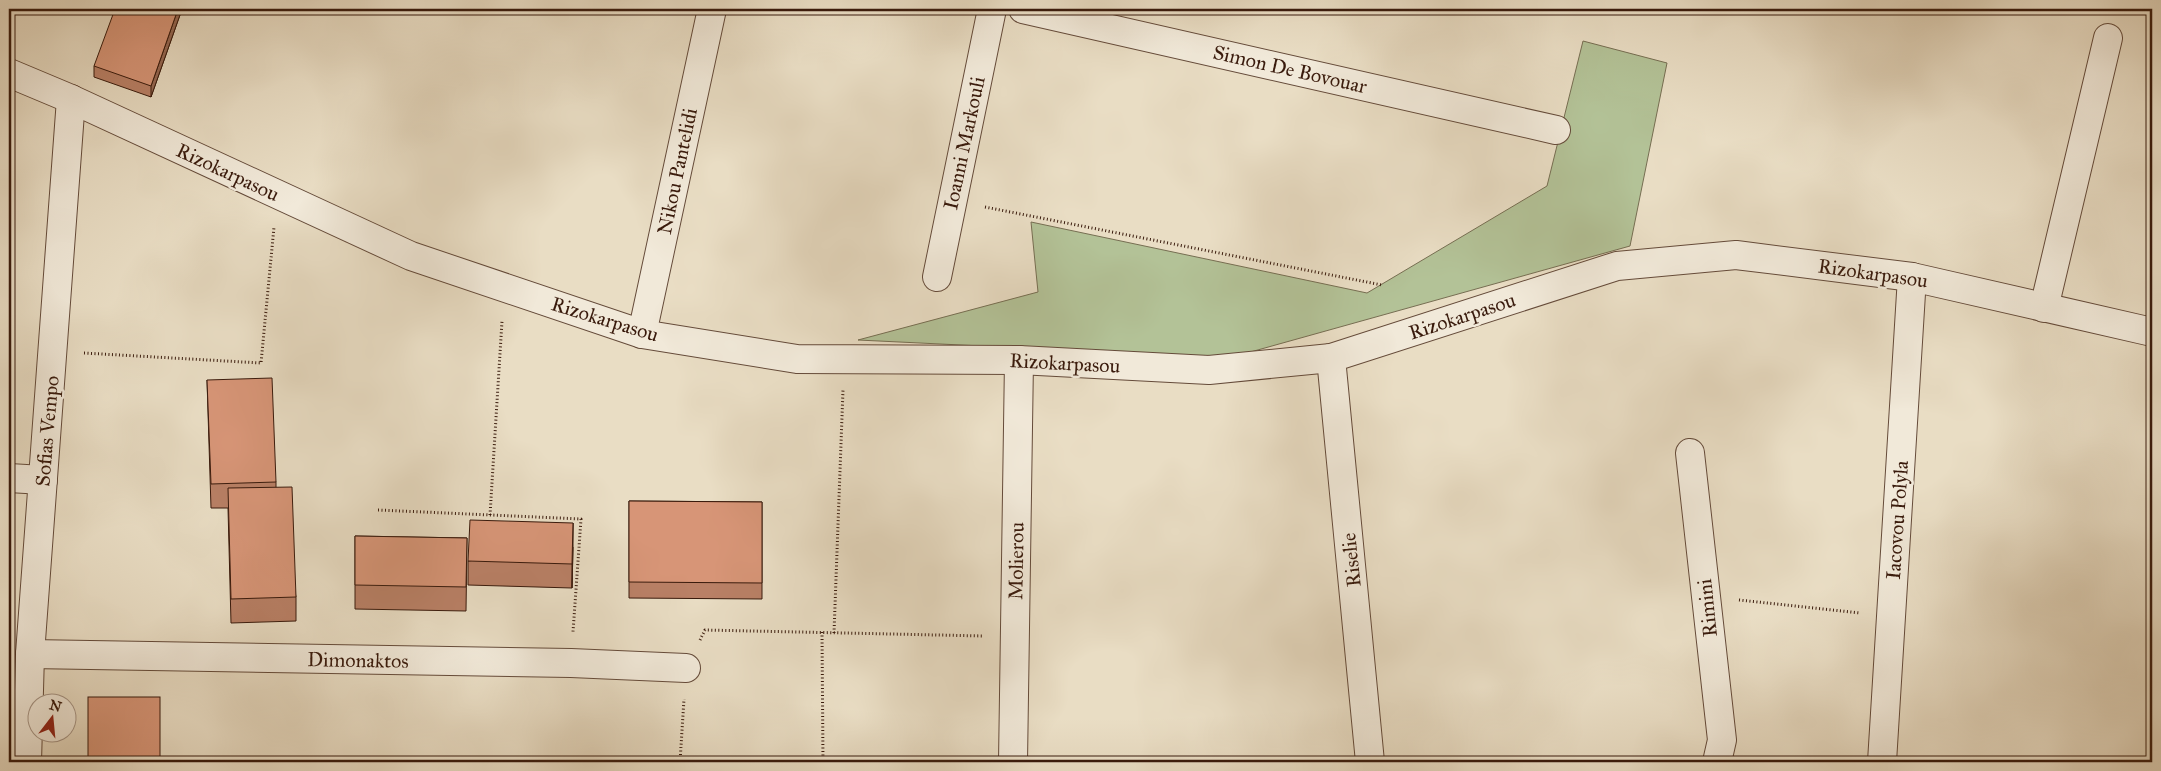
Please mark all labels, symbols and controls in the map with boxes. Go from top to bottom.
street label: Simon De Bovouar [1211,40,1370,98]
street label: Ioanni Markouli [938,74,990,212]
street label: Nikou Pantelidi [652,105,702,236]
street label: Rizokarpasou [173,138,284,206]
street label: Rizokarpasou [1816,253,1930,293]
street label: Rizokarpasou [1406,287,1519,345]
street label: Rizokarpasou [549,291,662,347]
street label: Rizokarpasou [1009,348,1121,378]
street label: Sofias Vempo [30,375,64,487]
street label: Iacovou Polyla [1881,459,1913,580]
street label: Molierou [1003,521,1029,600]
street label: Riselie [1336,532,1366,588]
street label: Rimini [1692,577,1722,638]
street label: Dimonaktos [307,647,409,673]
north arrow [28,694,78,744]
text: N [47,696,64,716]

